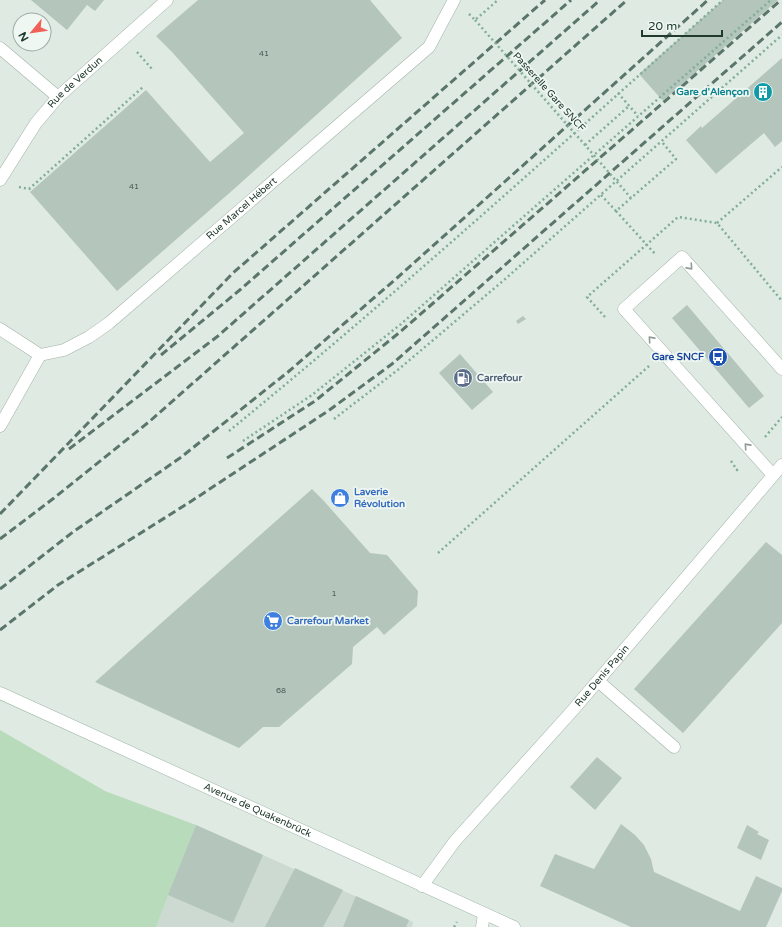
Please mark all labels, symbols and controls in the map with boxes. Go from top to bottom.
north arrow [12,12,52,52]
scale bar [642,12,722,38]
text: 20 m [648,19,677,33]
text: N [16,30,32,44]
house number: 41 [259,49,269,58]
street label: Passerelle Gare SNCF [510,50,588,134]
street label: Rue de Verdun [45,54,105,111]
building icon: Gare d'Alençon [752,81,774,103]
place label: Gare d'Alençon [676,86,749,98]
street label: Rue Marcel Hébert [204,175,280,242]
house number: 41 [129,182,139,191]
one-way arrow [686,262,693,270]
one-way arrow [648,336,655,343]
bus stop icon: Gare SNCF [707,346,729,368]
place label: Gare SNCF [652,351,704,363]
fuel station icon: Carrefour [452,367,474,389]
place label: Carrefour [477,372,522,384]
one-way arrow [744,443,752,451]
place label: Laverie Révolution [354,486,405,510]
shop icon: Laverie Révolution [329,487,351,509]
house number: 1 [331,589,337,598]
supermarket icon: Carrefour Market [262,610,284,632]
place label: Carrefour Market [287,615,369,627]
street label: Rue Denis Papin [572,642,632,709]
house number: 68 [276,686,286,695]
street label: Avenue de Quakenbrück [202,781,314,840]

